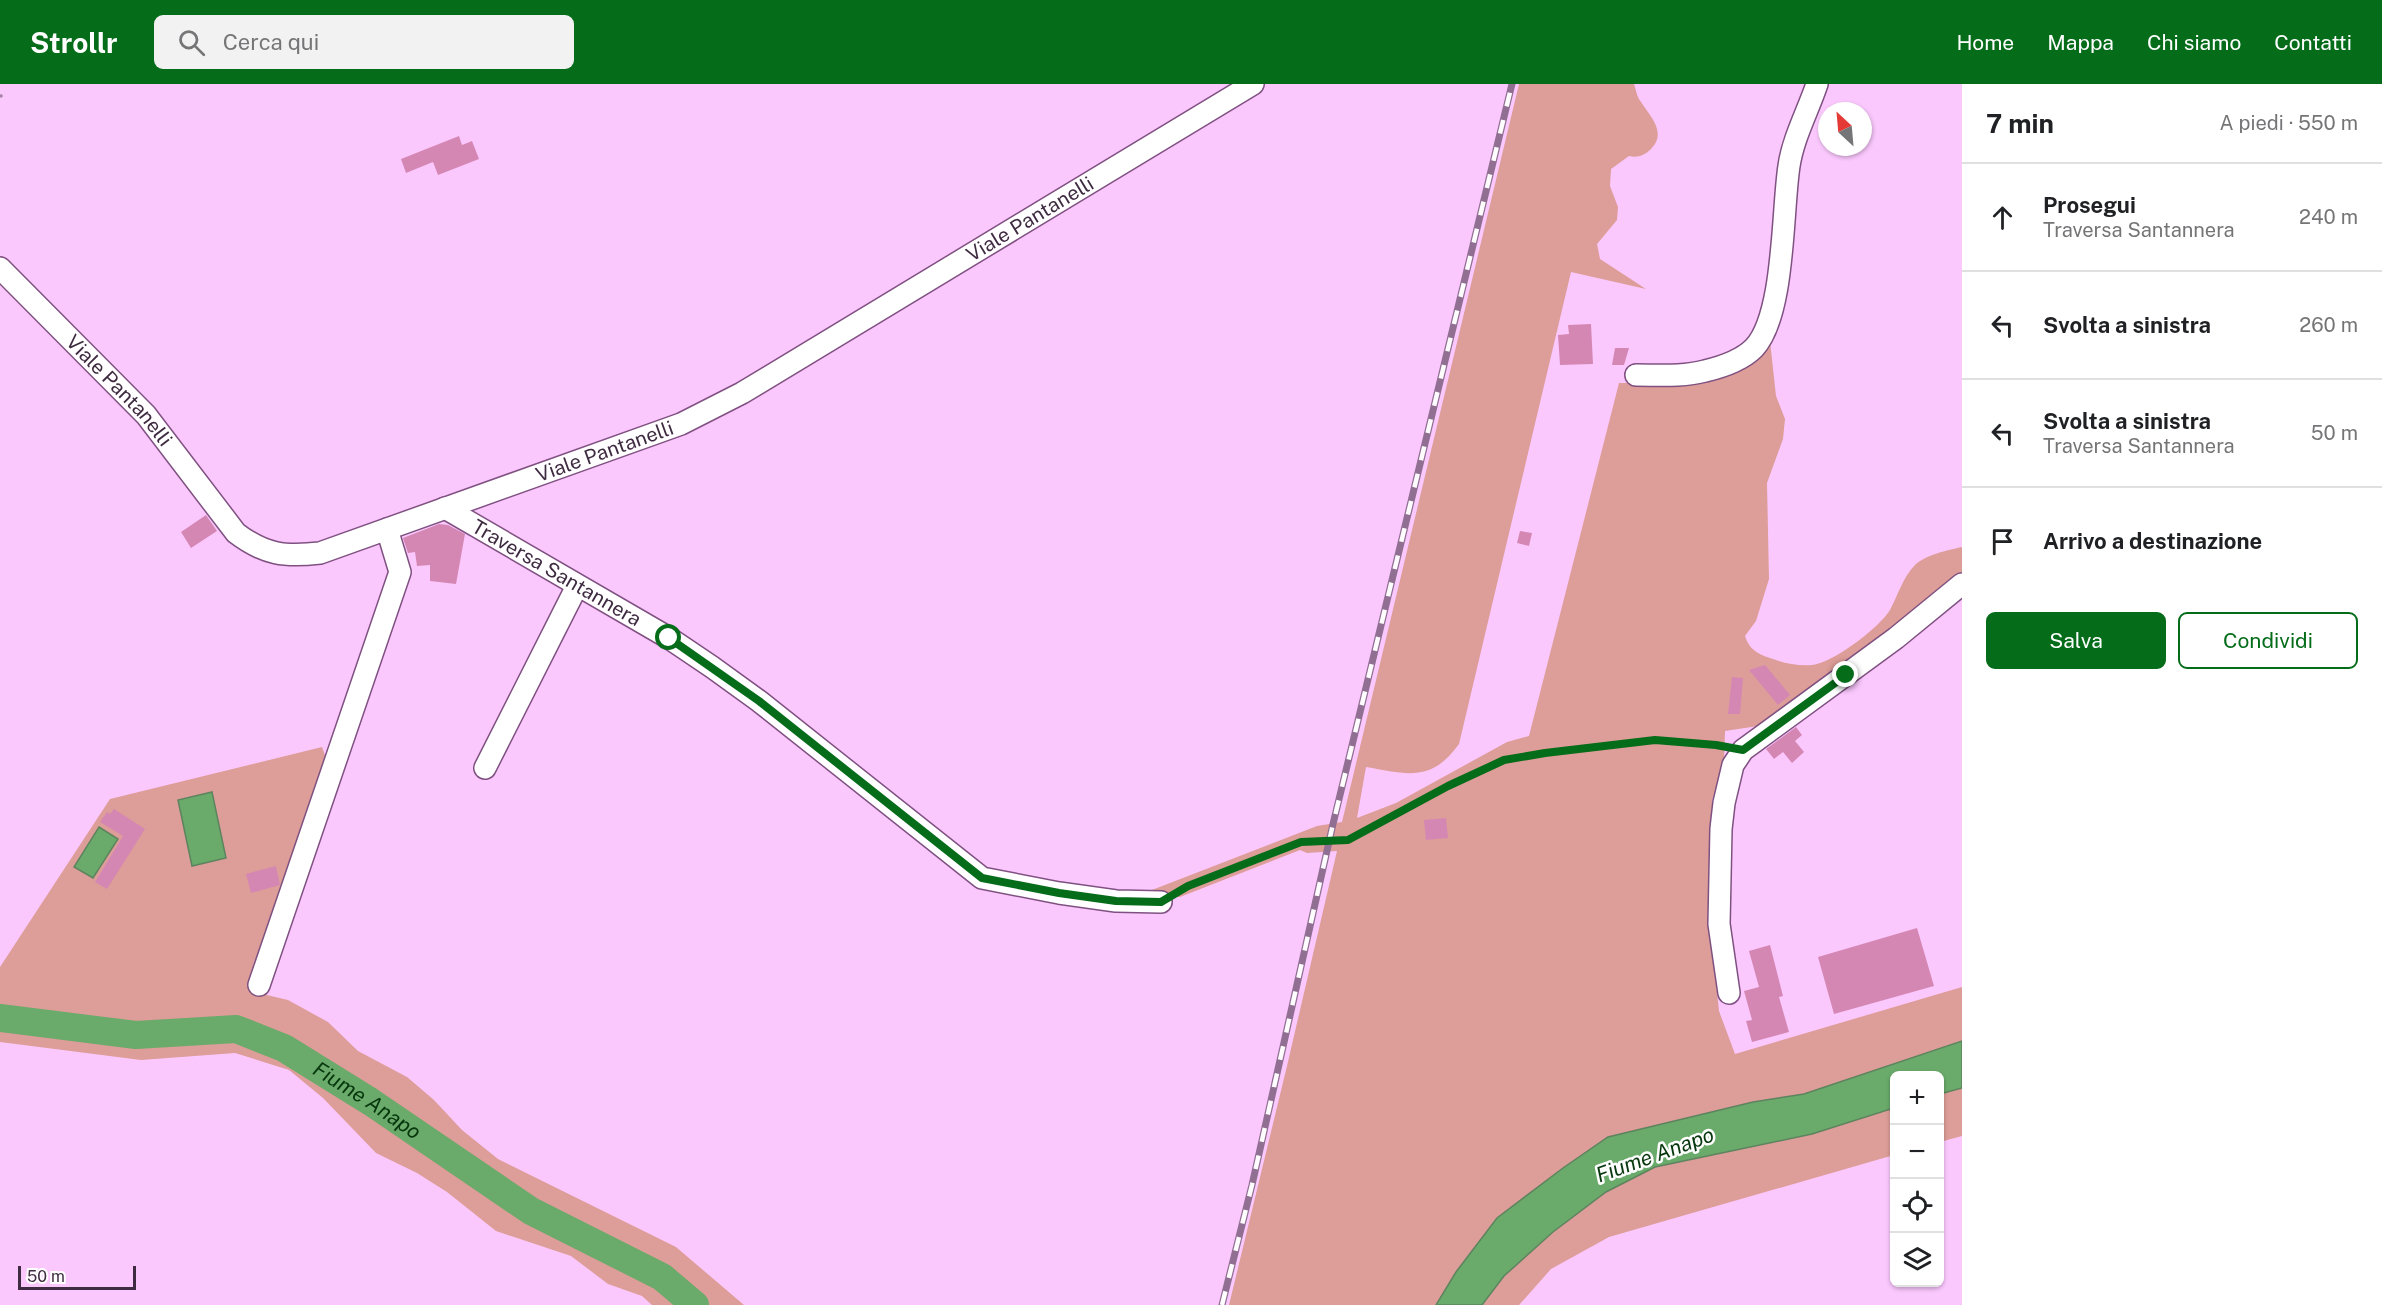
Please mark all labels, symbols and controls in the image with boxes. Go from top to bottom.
search box [154,15,574,69]
text: Strollr [30,26,118,59]
icon: search [175,26,208,59]
text: Cerca qui [223,29,319,55]
text: Home [1956,30,2014,55]
text: Mappa [2047,30,2114,55]
text: Chi siamo [2147,30,2241,55]
text: Contatti [2274,30,2352,55]
north arrow [1818,102,1872,156]
text: 7 min [1986,108,2054,139]
text: A piedi · 550 m [2220,111,2358,135]
street label: Viale Pantanelli [962,171,1098,266]
text: Prosegui [2043,192,2136,218]
icon: ahead [1986,201,2019,234]
text: 240 m [2299,205,2358,229]
text: Traversa Santannera [2043,218,2235,242]
icon: left [1986,309,2019,342]
text: Svolta a sinistra [2043,312,2211,338]
text: 260 m [2299,313,2358,337]
street label: Viale Pantanelli [61,330,177,451]
text: Svolta a sinistra [2043,408,2211,434]
street label: Viale Pantanelli [533,416,677,487]
icon: left [1986,417,2019,450]
text: 50 m [2311,421,2358,445]
text: Traversa Santannera [2043,434,2235,458]
street label: Traversa Santannera [468,514,646,631]
icon: arrive [1986,525,2019,558]
text: Arrivo a destinazione [2043,528,2262,554]
button: Salva [1986,612,2166,669]
button: Condividi [2178,612,2358,669]
route start [655,624,681,650]
route end [1832,661,1858,687]
water label: Fiume Anapo [309,1056,426,1144]
map controls [1890,1071,1944,1287]
button: + [1890,1071,1944,1125]
water label: Fiume Anapo [1592,1122,1717,1187]
button: − [1890,1125,1944,1179]
button: locate [1890,1179,1944,1233]
button: layers [1890,1233,1944,1287]
scale bar [18,1263,136,1290]
text: 50 m [27,1267,65,1286]

